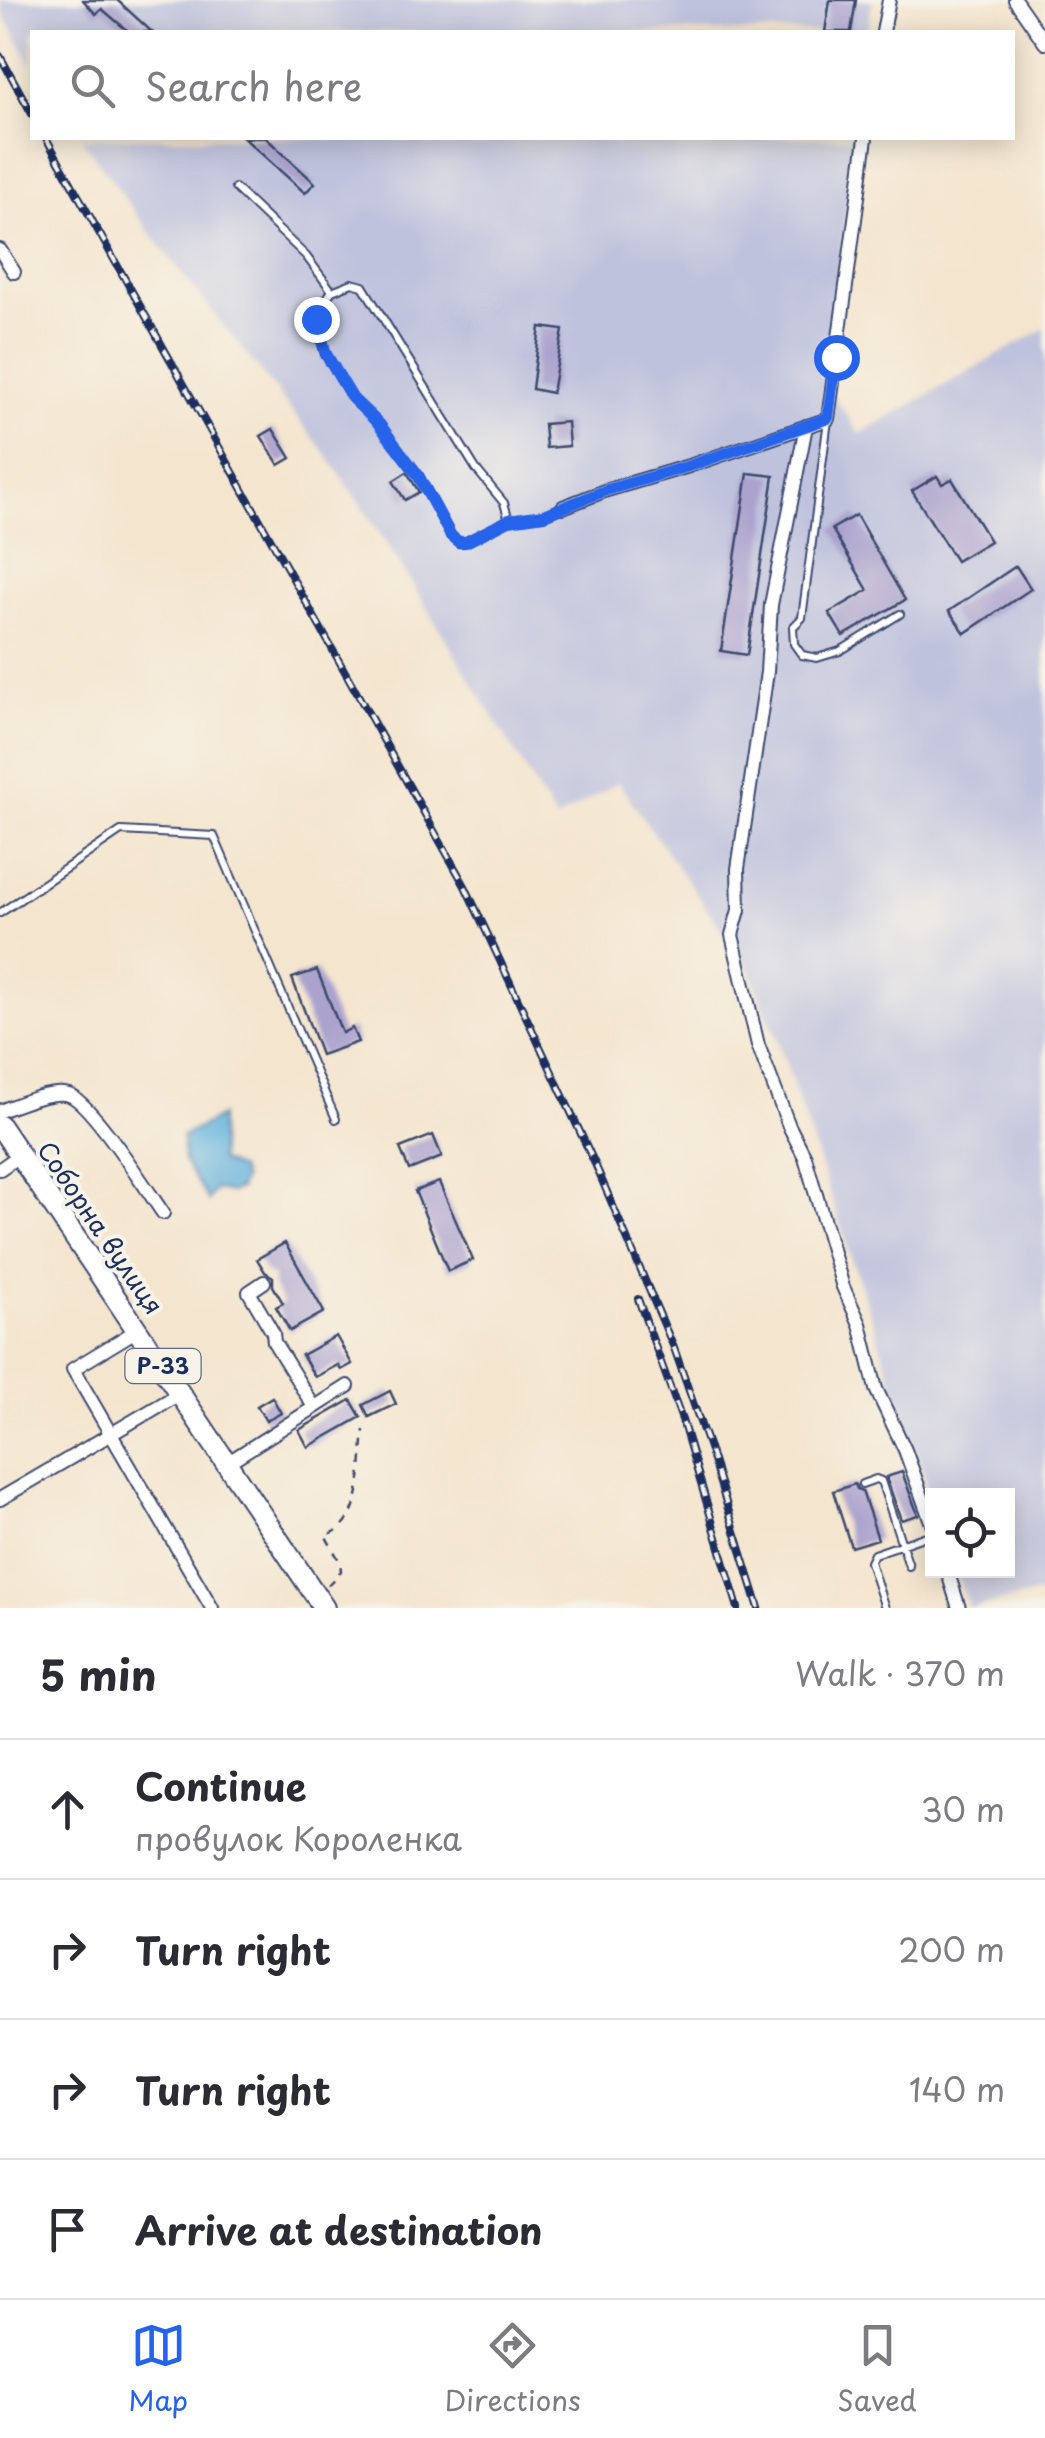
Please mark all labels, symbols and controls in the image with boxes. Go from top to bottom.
search box [30,30,1015,140]
text: Search here [145,57,362,114]
icon: search [65,58,120,113]
route end [294,297,340,343]
route start [814,335,860,381]
street label: Соборна вулиця [29,1133,173,1322]
road number: Р-33 [126,1349,200,1383]
map controls [925,1488,1015,1578]
button: locate [925,1488,1015,1578]
text: 5 min [40,1642,157,1705]
text: Walk · 370 m [795,1649,1005,1697]
text: Continue [135,1757,306,1814]
icon: ahead [40,1782,95,1837]
text: 30 m [921,1785,1005,1833]
text: провулок Короленка [135,1814,462,1862]
text: Turn right [135,1921,331,1978]
icon: right [40,1922,95,1977]
text: 200 m [898,1925,1005,1973]
text: Turn right [135,2061,331,2118]
icon: right [40,2062,95,2117]
text: 140 m [909,2065,1005,2113]
text: Arrive at destination [135,2201,543,2258]
icon: arrive [40,2202,95,2257]
tab: Map [128,2318,188,2421]
tab: Directions [445,2318,581,2421]
tab: Saved [837,2318,917,2421]

